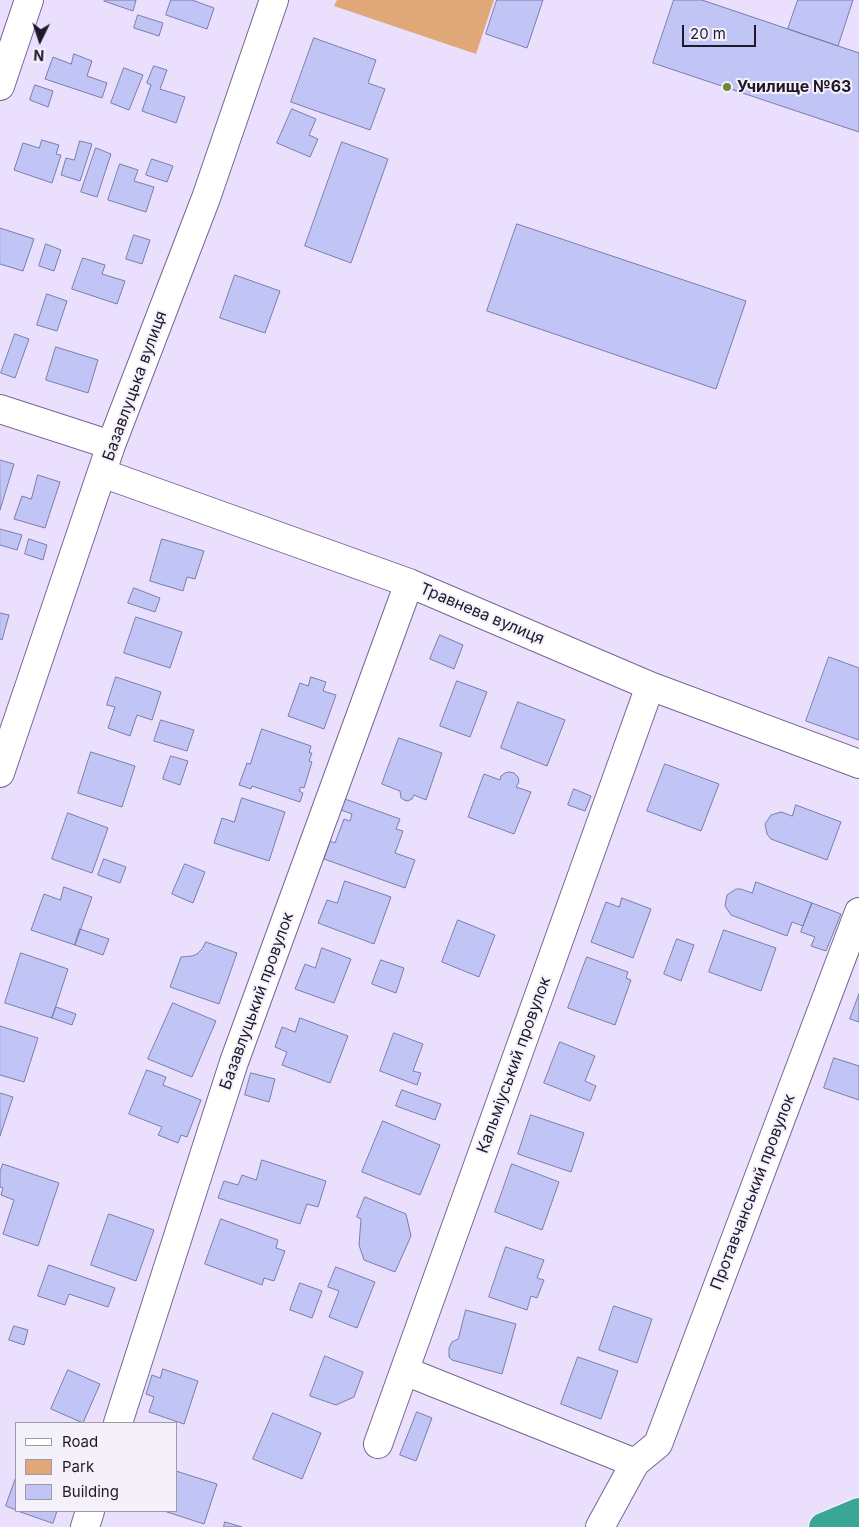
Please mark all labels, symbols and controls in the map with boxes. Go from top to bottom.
north arrow [15,15,65,65]
scale bar [684,15,758,47]
text: 20 m [690,24,726,43]
text: N [33,47,45,64]
place label: Училище №63 [737,77,851,97]
marker: Училище №63 [721,81,733,93]
street label: Базавлуцька вулиця [99,308,171,464]
street label: Травнева вулиця [417,579,547,649]
street label: Базавлуцький провулок [216,910,298,1092]
street label: Кальміуський провулок [473,974,555,1156]
street label: Протавчанський провулок [707,1091,799,1293]
legend [15,1422,178,1512]
text: Road [62,1432,98,1451]
text: Park [62,1457,94,1476]
text: Building [62,1482,119,1501]

